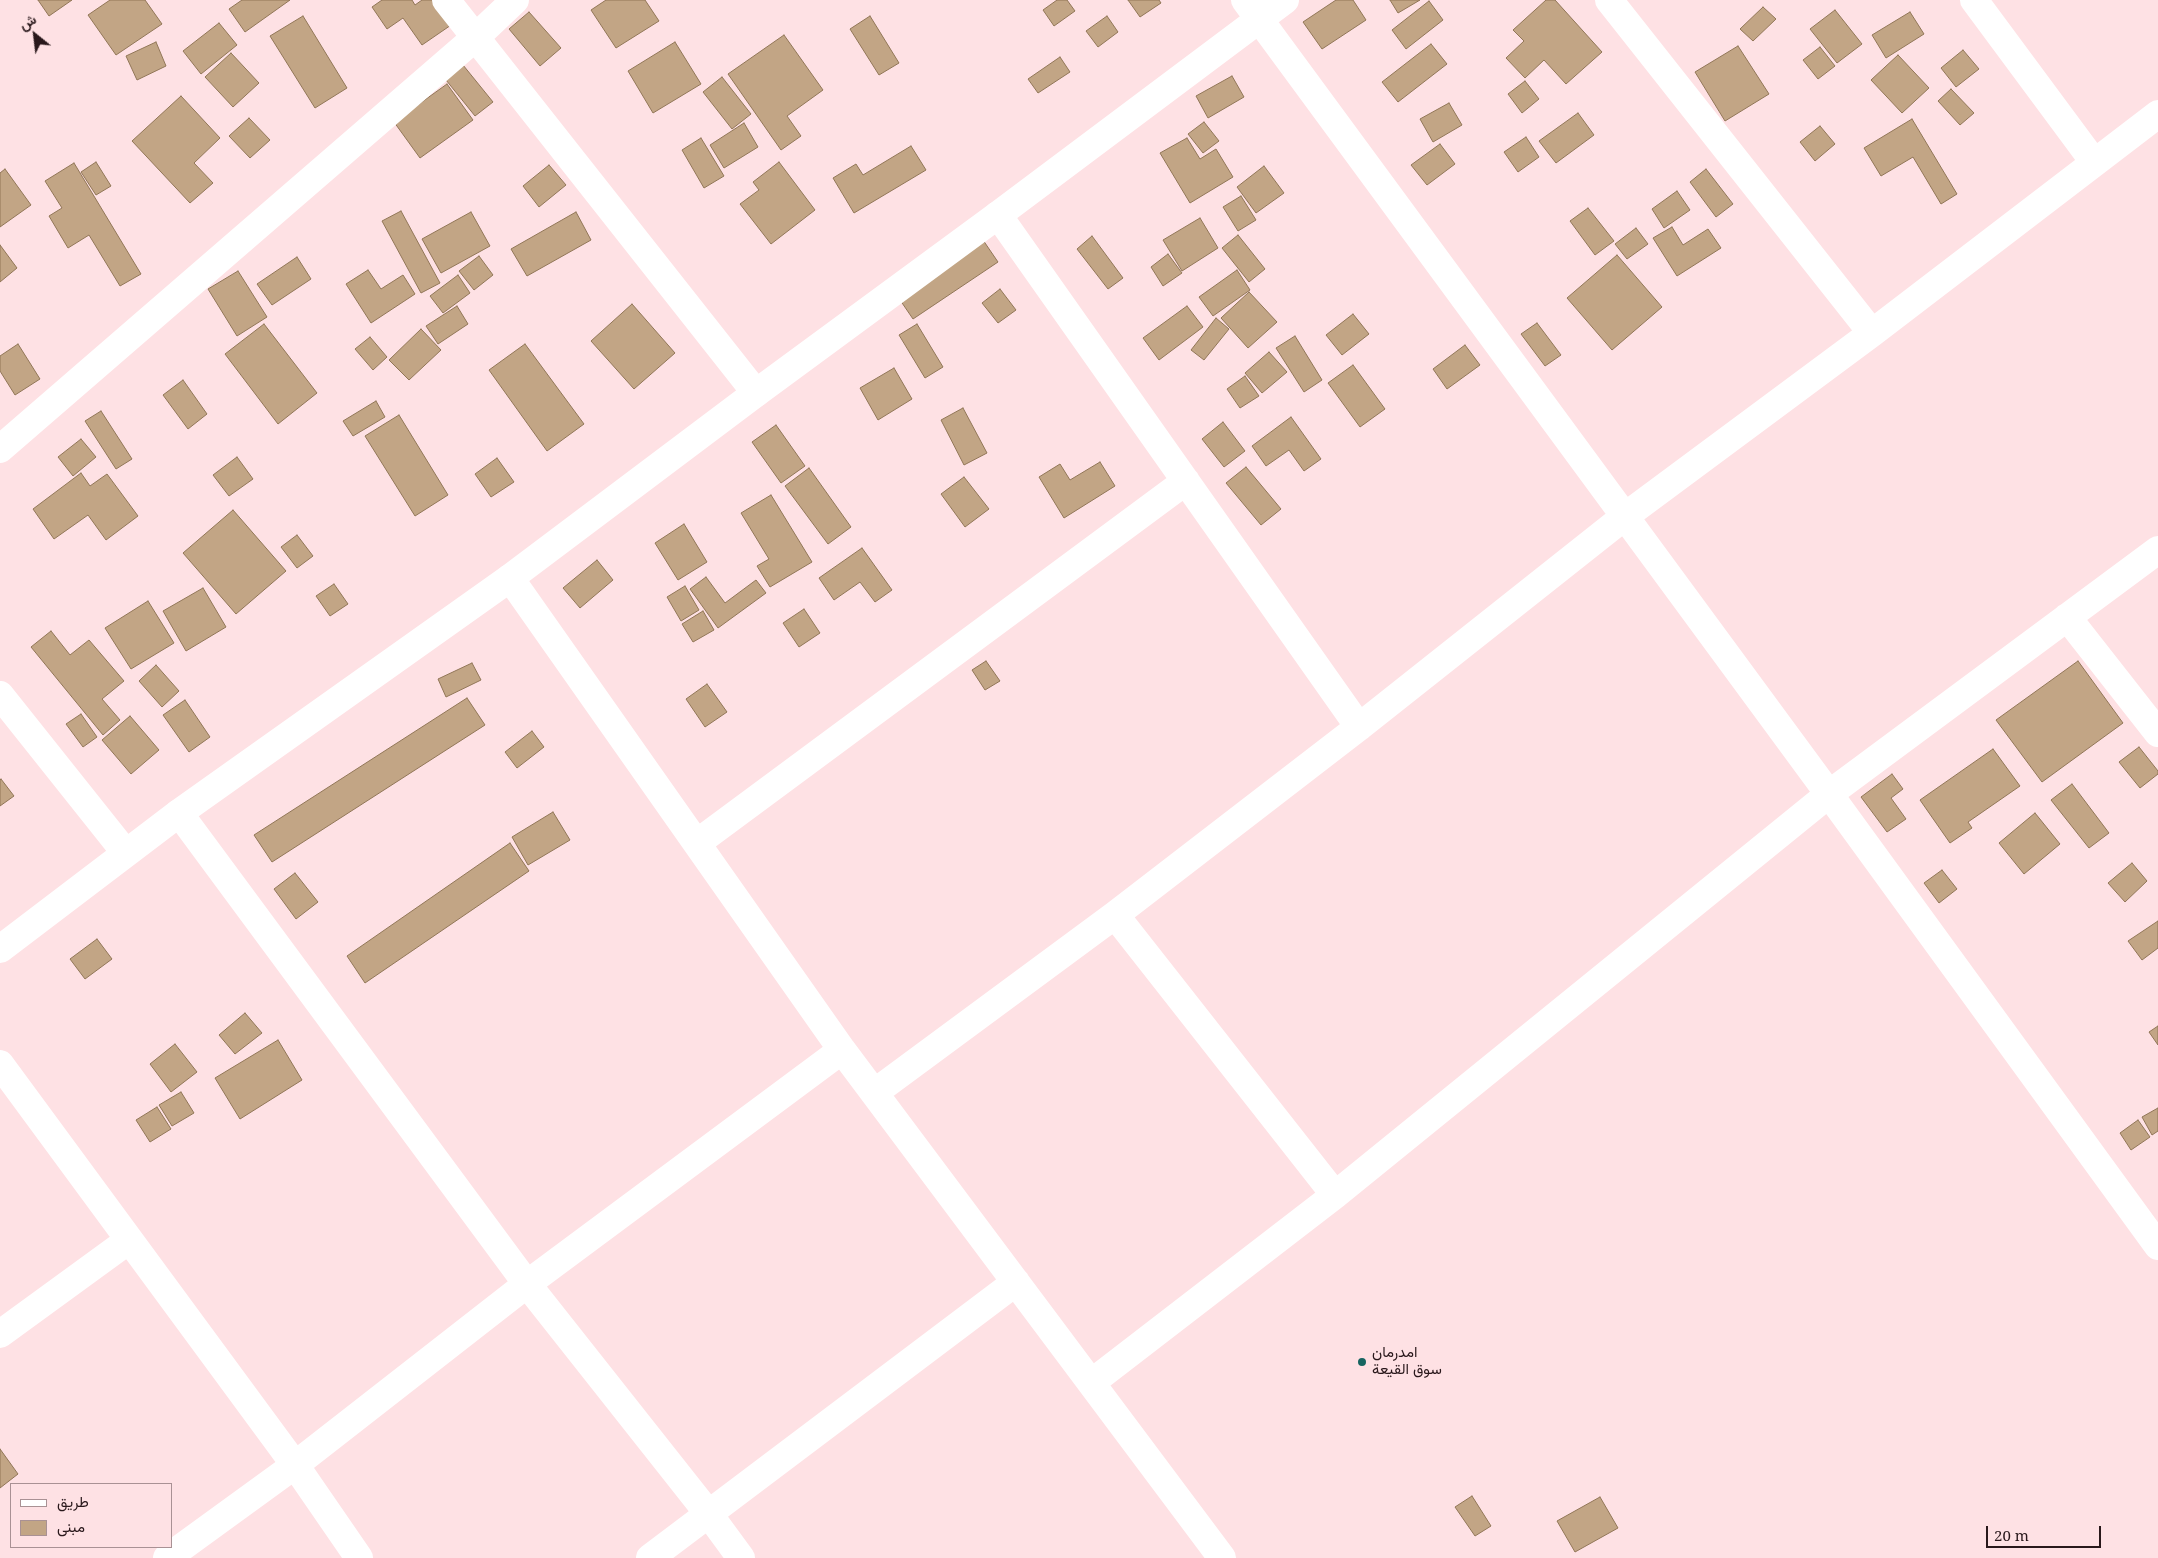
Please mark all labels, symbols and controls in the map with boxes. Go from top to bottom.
text: ش [16,9,39,34]
north arrow [10,10,60,60]
place label: امدرمان سوق القيعة [1372,1344,1442,1379]
marker: امدرمان سوق القيعة [1356,1356,1368,1368]
legend [10,1483,172,1548]
text: طريق [57,1491,89,1511]
text: مبنى [57,1516,85,1536]
scale bar [1988,1516,2103,1548]
text: 20 m [1994,1525,2029,1545]

